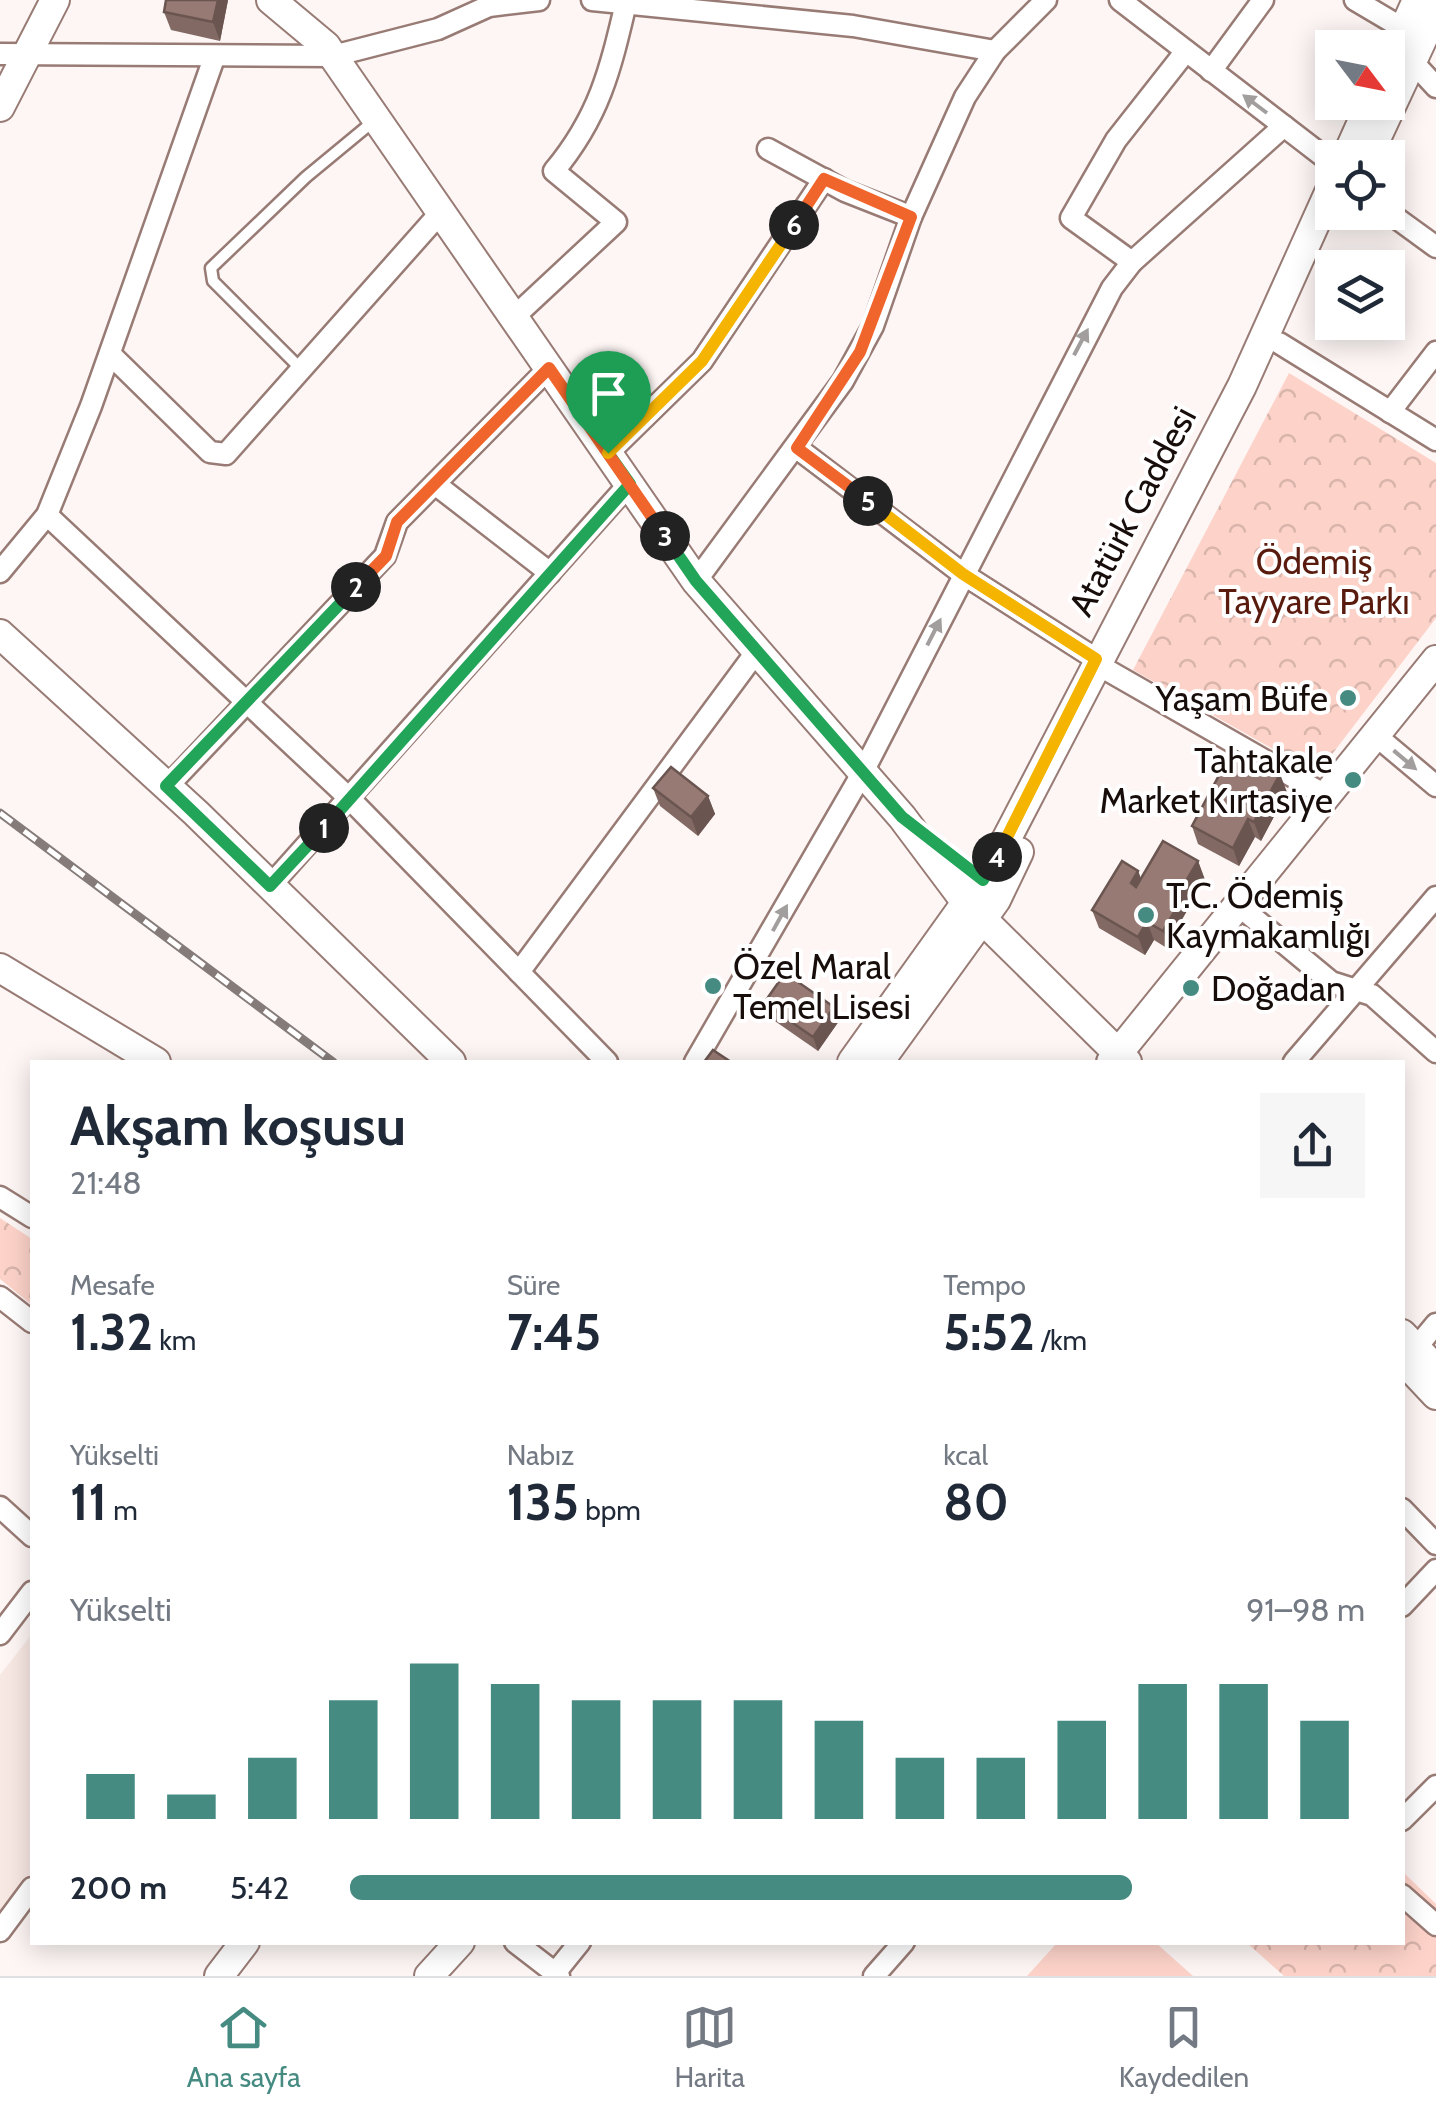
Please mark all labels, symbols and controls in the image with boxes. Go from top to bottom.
north arrow [1315,30,1405,120]
map controls [1315,30,1405,340]
one-way arrow [1242,95,1268,115]
button: locate [1315,140,1405,230]
pin: 6 [769,200,819,250]
text: 6 [786,208,802,242]
button: layers [1315,250,1405,340]
one-way arrow [1072,328,1089,357]
pin [566,351,651,454]
icon: arrive [581,366,636,421]
street label: Atatürk Caddesi [1059,399,1205,623]
pin: 5 [843,476,893,526]
text: 5 [860,484,876,518]
pin: 3 [640,511,690,561]
text: 3 [657,519,673,553]
park label: Ödemiş Tayyare Parkı [1218,540,1410,623]
pin: 2 [331,562,381,612]
text: 2 [349,570,363,604]
one-way arrow [925,617,942,646]
place label: Yaşam Büfe [1155,677,1328,720]
marker: Yaşam Büfe [1337,687,1359,709]
place label: Tahtakale Market Kırtasiye [1100,739,1333,822]
one-way arrow [1392,749,1417,771]
marker: Tahtakale Market Kırtasiye [1342,769,1364,791]
pin: 1 [299,803,349,853]
text: 1 [319,811,329,845]
pin: 4 [972,832,1022,882]
text: 4 [988,840,1006,874]
place label: T.C. Ödemiş Kaymakamlığı [1166,874,1371,957]
one-way arrow [771,904,789,932]
marker: T.C. Ödemiş Kaymakamlığı [1135,904,1157,926]
place label: Özel Maral Temel Lisesi [733,945,911,1028]
place label: Doğadan [1211,967,1346,1010]
marker: Özel Maral Temel Lisesi [702,975,724,997]
marker: Doğadan [1180,977,1202,999]
text: Akşam koşusu [70,1092,406,1159]
button: share [1260,1093,1365,1198]
text: 21:48 [70,1163,142,1202]
text: Mesafe [70,1268,155,1302]
text: Süre [507,1268,560,1302]
text: Tempo [943,1268,1026,1302]
text: 1.32 [70,1302,153,1363]
text: 7:45 [507,1302,601,1363]
text: 5:52 [943,1302,1035,1363]
text: km [153,1323,196,1357]
text: /km [1035,1323,1087,1357]
text: Yükselti [70,1438,159,1472]
text: Nabız [507,1438,574,1472]
text: kcal [943,1438,988,1472]
text: 11 [70,1472,107,1533]
text: 135 [507,1472,579,1533]
text: 80 [943,1472,1009,1533]
text: m [107,1493,138,1527]
text: bpm [579,1493,641,1527]
text: Yükselti [70,1590,172,1629]
text: 91–98 m [1246,1590,1365,1629]
text: 200 m [70,1868,167,1907]
text: 5:42 [230,1868,289,1907]
tab: Ana sayfa [187,2000,301,2094]
tab: Harita [674,2000,745,2094]
tab: Kaydedilen [1119,2000,1249,2094]

